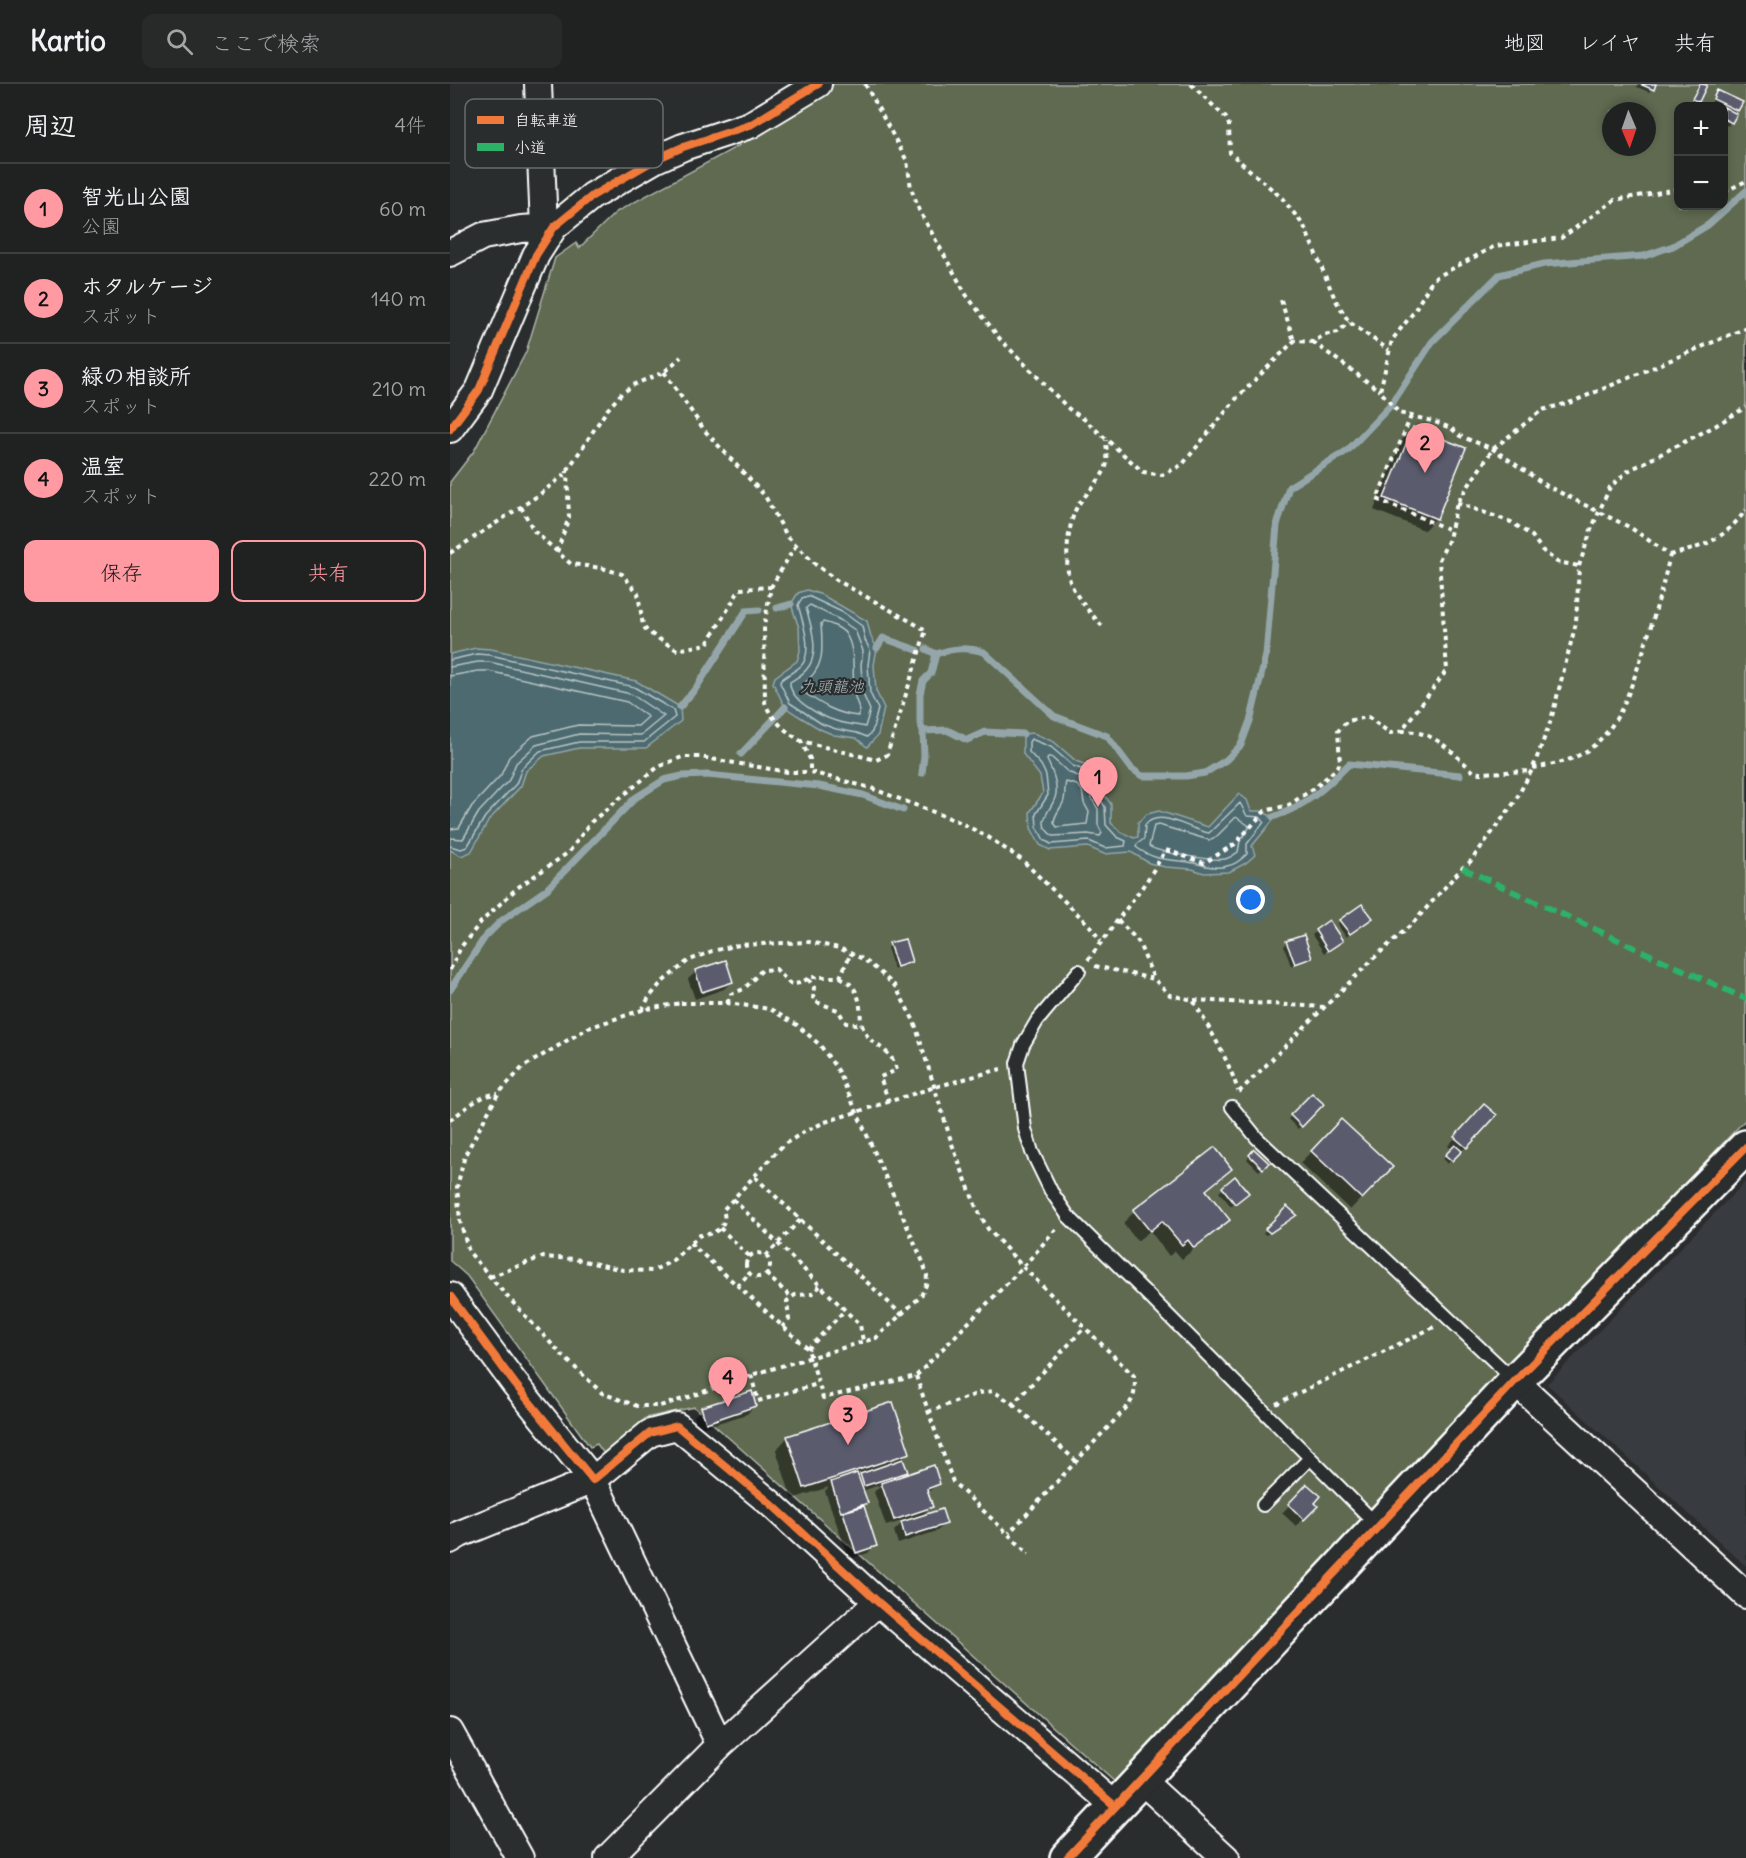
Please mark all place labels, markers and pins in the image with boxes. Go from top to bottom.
pin: 2 [1406,424,1444,473]
pin: 1 [1078,758,1118,807]
pin: 4 [708,1358,748,1407]
pin: 3 [828,1396,868,1445]

